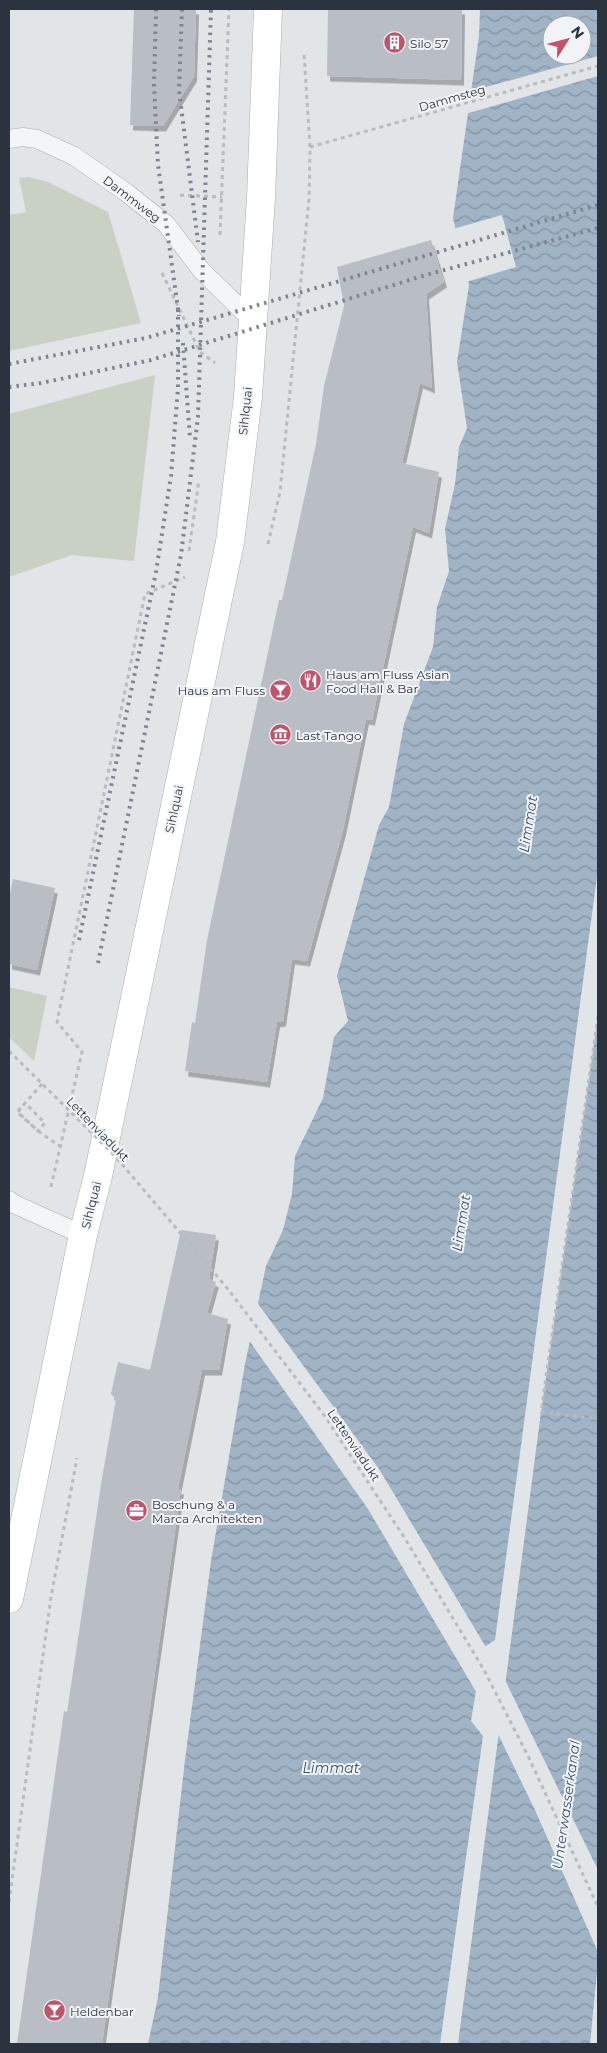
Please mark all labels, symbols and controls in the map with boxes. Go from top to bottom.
north arrow [542,15,592,65]
text: N [567,22,588,42]
building icon: Silo 57 [382,31,406,55]
place label: Silo 57 [410,36,448,51]
street label: Dammsteg [417,81,487,115]
street label: Dammweg [100,172,164,226]
street label: Sihlquai [235,386,255,436]
place label: Haus am Fluss Asian Food Hall & Bar [326,667,449,696]
restaurant icon: Haus am Fluss Asian Food Hall & Bar [298,669,322,693]
bar icon: Haus am Fluss [269,678,293,702]
place label: Haus am Fluss [178,683,265,698]
museum icon: Last Tango [268,723,292,747]
place label: Last Tango [296,728,362,743]
street label: Sihlquai [162,784,186,834]
water label: Limmat [515,794,541,854]
street label: Lettenviadukt [63,1094,133,1164]
street label: Sihlquai [78,1180,104,1230]
water label: Limmat [448,1193,474,1253]
street label: Lettenviadukt [324,1406,384,1484]
place label: Boschung & a Marca Architekten [152,1497,262,1526]
office icon: Boschung & a Marca Architekten [124,1499,148,1523]
water label: Unterwasserkanal [548,1739,584,1870]
water label: Limmat [303,1759,360,1777]
bar icon: Heldenbar [42,1999,66,2023]
place label: Heldenbar [70,2004,134,2019]

